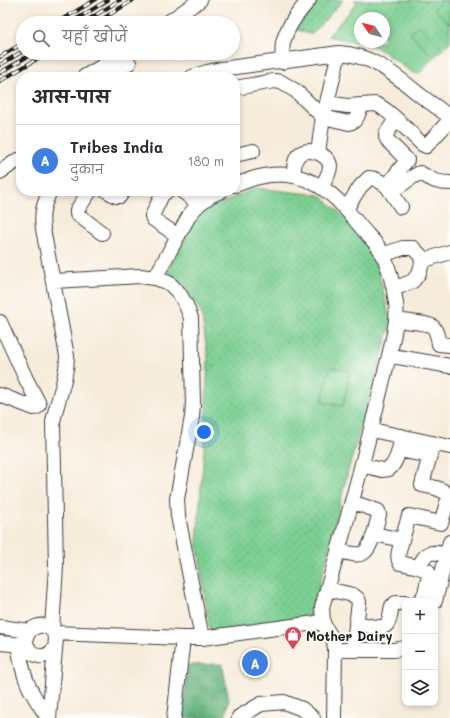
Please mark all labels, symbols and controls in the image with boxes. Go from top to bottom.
north arrow [354,12,390,48]
search box [16,16,240,60]
text: यहाँ खोजें [62,26,127,46]
icon: search [30,27,52,49]
text: आस-पास [32,85,110,107]
text: Tribes India [70,137,163,157]
text: A [40,152,50,169]
text: 180 m [188,152,224,169]
text: दुकान [70,160,104,177]
your location [194,422,214,442]
map controls [402,598,438,706]
button: + [402,598,438,634]
shop icon: Mother Dairy [283,625,303,650]
place label: Mother Dairy [306,627,392,645]
button: − [402,634,438,670]
pin: A [242,648,268,678]
button: layers [402,670,438,706]

